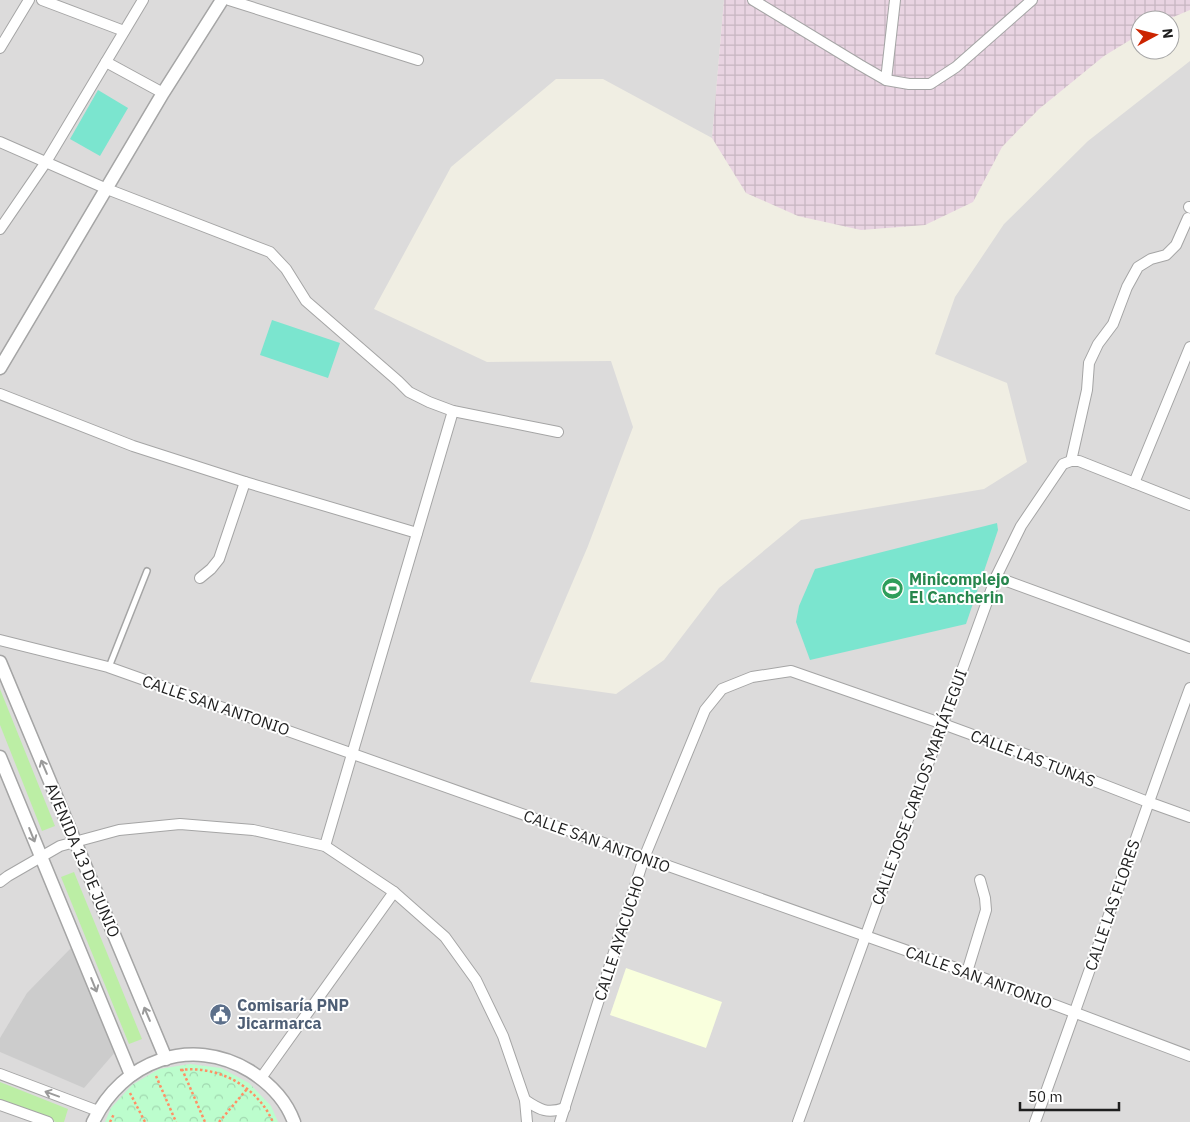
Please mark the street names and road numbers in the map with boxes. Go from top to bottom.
street label: CALLE JOSE CARLOS MARIÁTEGUI [866,666,971,908]
street label: CALLE SAN ANTONIO [140,670,292,740]
street label: CALLE LAS TUNAS [968,725,1098,791]
street label: AVENIDA 13 DE JUNIO [41,780,125,940]
street label: CALLE SAN ANTONIO [521,805,673,877]
street label: CALLE LAS FLORES [1080,837,1144,973]
street label: CALLE AYACUCHO [589,873,649,1003]
street label: CALLE SAN ANTONIO [903,941,1055,1013]

